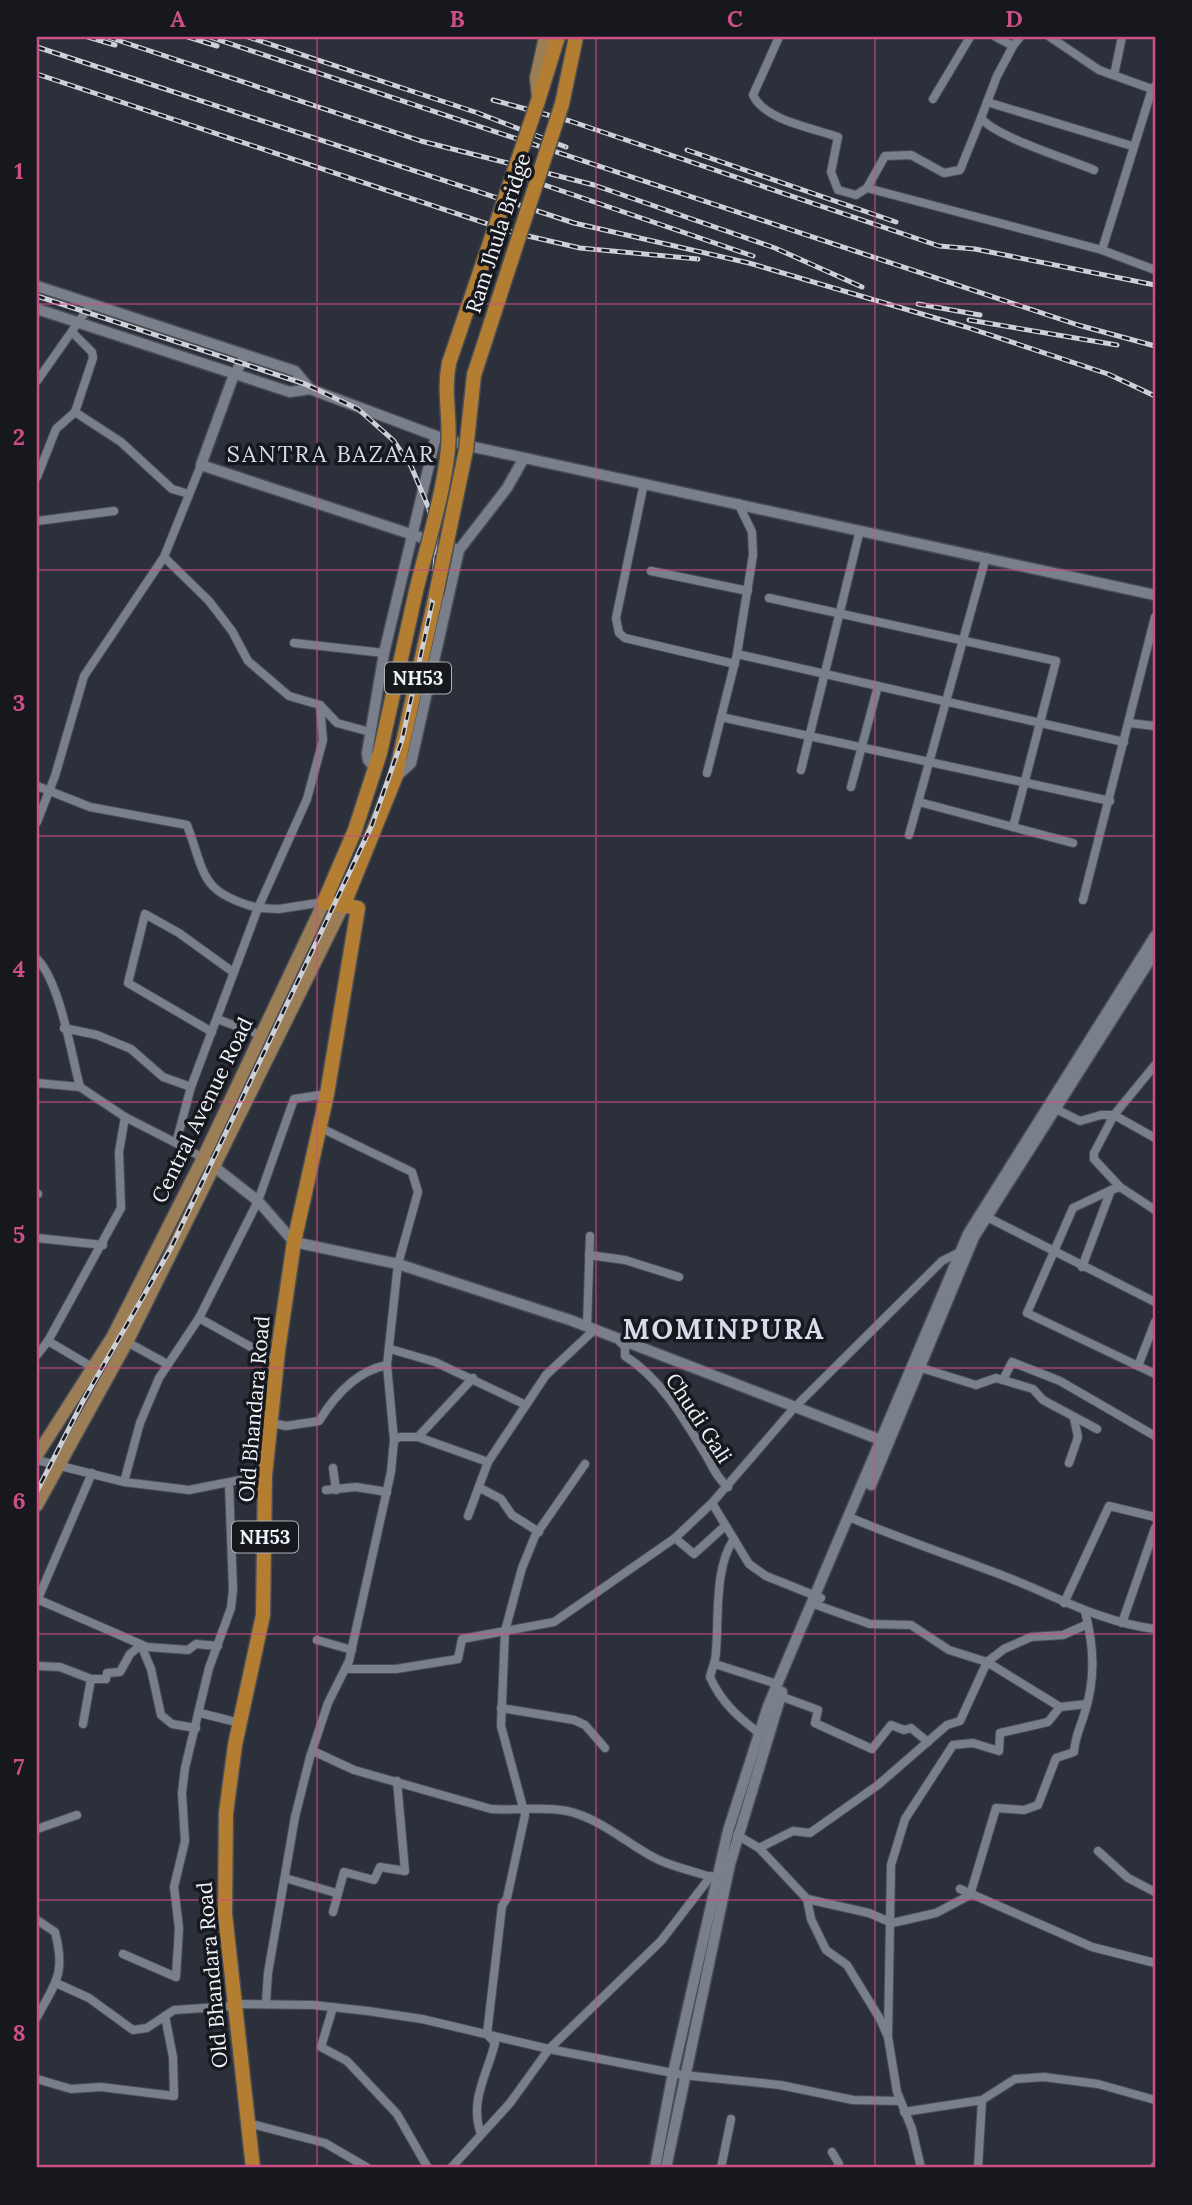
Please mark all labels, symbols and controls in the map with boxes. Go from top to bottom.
text: A [170,4,186,33]
text: B [449,4,465,33]
text: C [727,4,743,33]
text: D [1005,4,1023,33]
street label: Ram Jhula Bridge [459,150,537,316]
text: 1 [14,156,24,185]
text: 2 [13,422,25,451]
district label: SANTRA BAZAAR [227,439,435,468]
road number: NH53 [385,663,451,694]
text: 3 [13,688,25,717]
text: 4 [13,954,25,983]
street label: Central Avenue Road [145,1013,259,1207]
text: 5 [13,1220,25,1249]
district label: MOMINPURA [623,1311,825,1347]
street label: Old Bhandara Road [232,1315,276,1503]
street label: Chudi Gali [660,1368,738,1468]
text: 6 [12,1486,26,1515]
road number: NH53 [232,1522,298,1553]
text: 7 [14,1752,25,1781]
street label: Old Bhandara Road [190,1881,234,2069]
text: 8 [12,2018,26,2047]

